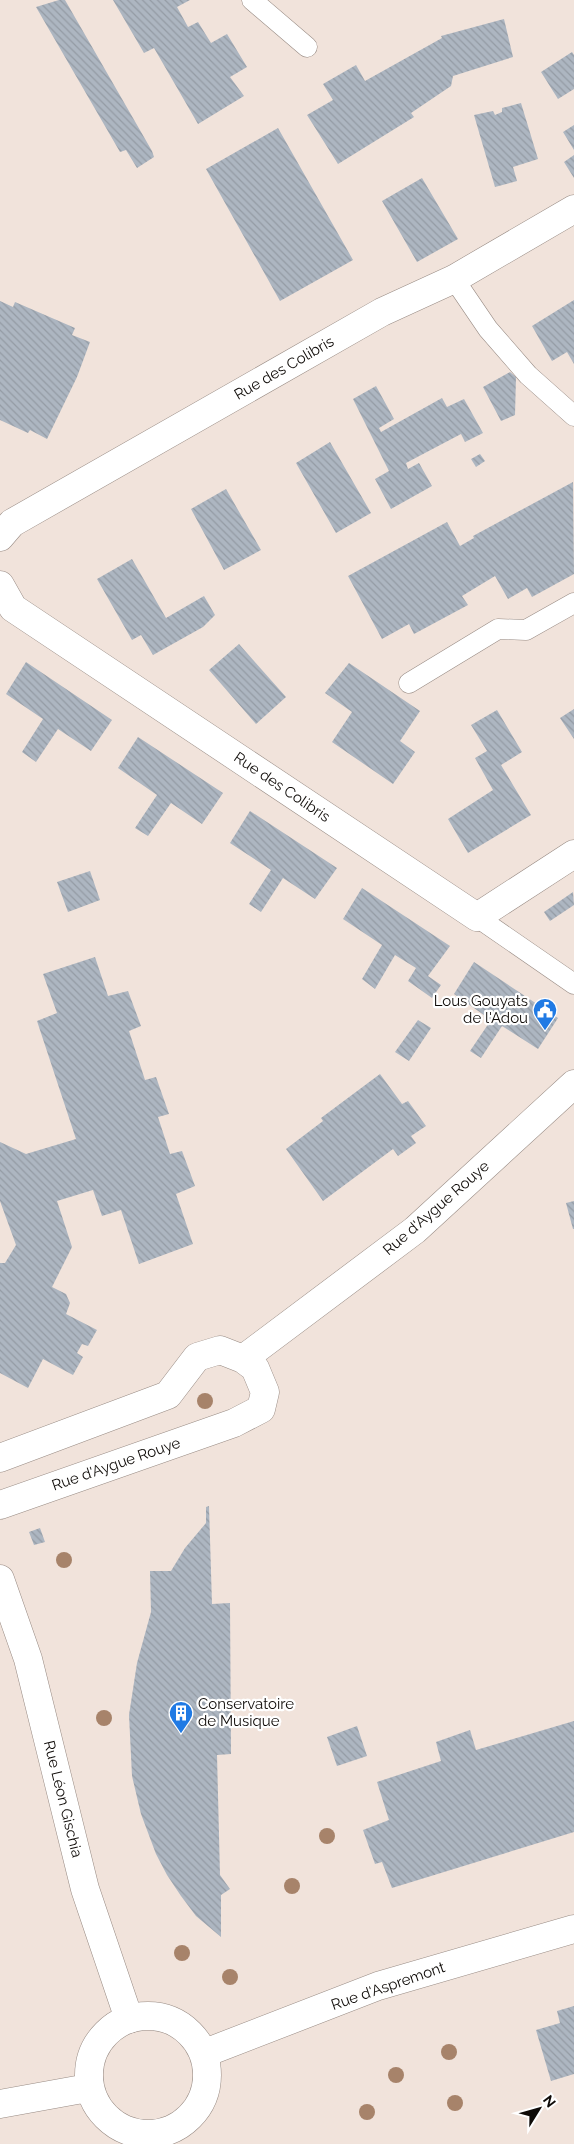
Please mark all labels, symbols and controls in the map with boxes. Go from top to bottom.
street label: Rue des Colibris [231,332,337,404]
street label: Rue des Colibris [231,748,333,826]
place label: Lous Gouyats de l'Adou [434,992,528,1027]
public building icon: Lous Gouyats de l'Adou [532,997,558,1031]
street label: Rue d'Aygue Rouye [379,1157,493,1259]
street label: Rue d'Aygue Rouye [49,1433,183,1494]
place label: Conservatoire de Musique [198,1695,294,1730]
building icon: Conservatoire de Musique [168,1700,194,1734]
street label: Rue Léon Gischia [40,1739,86,1859]
street label: Rue d'Aspremont [329,1958,447,2014]
north arrow [514,2084,564,2134]
text: N [540,2092,559,2110]

